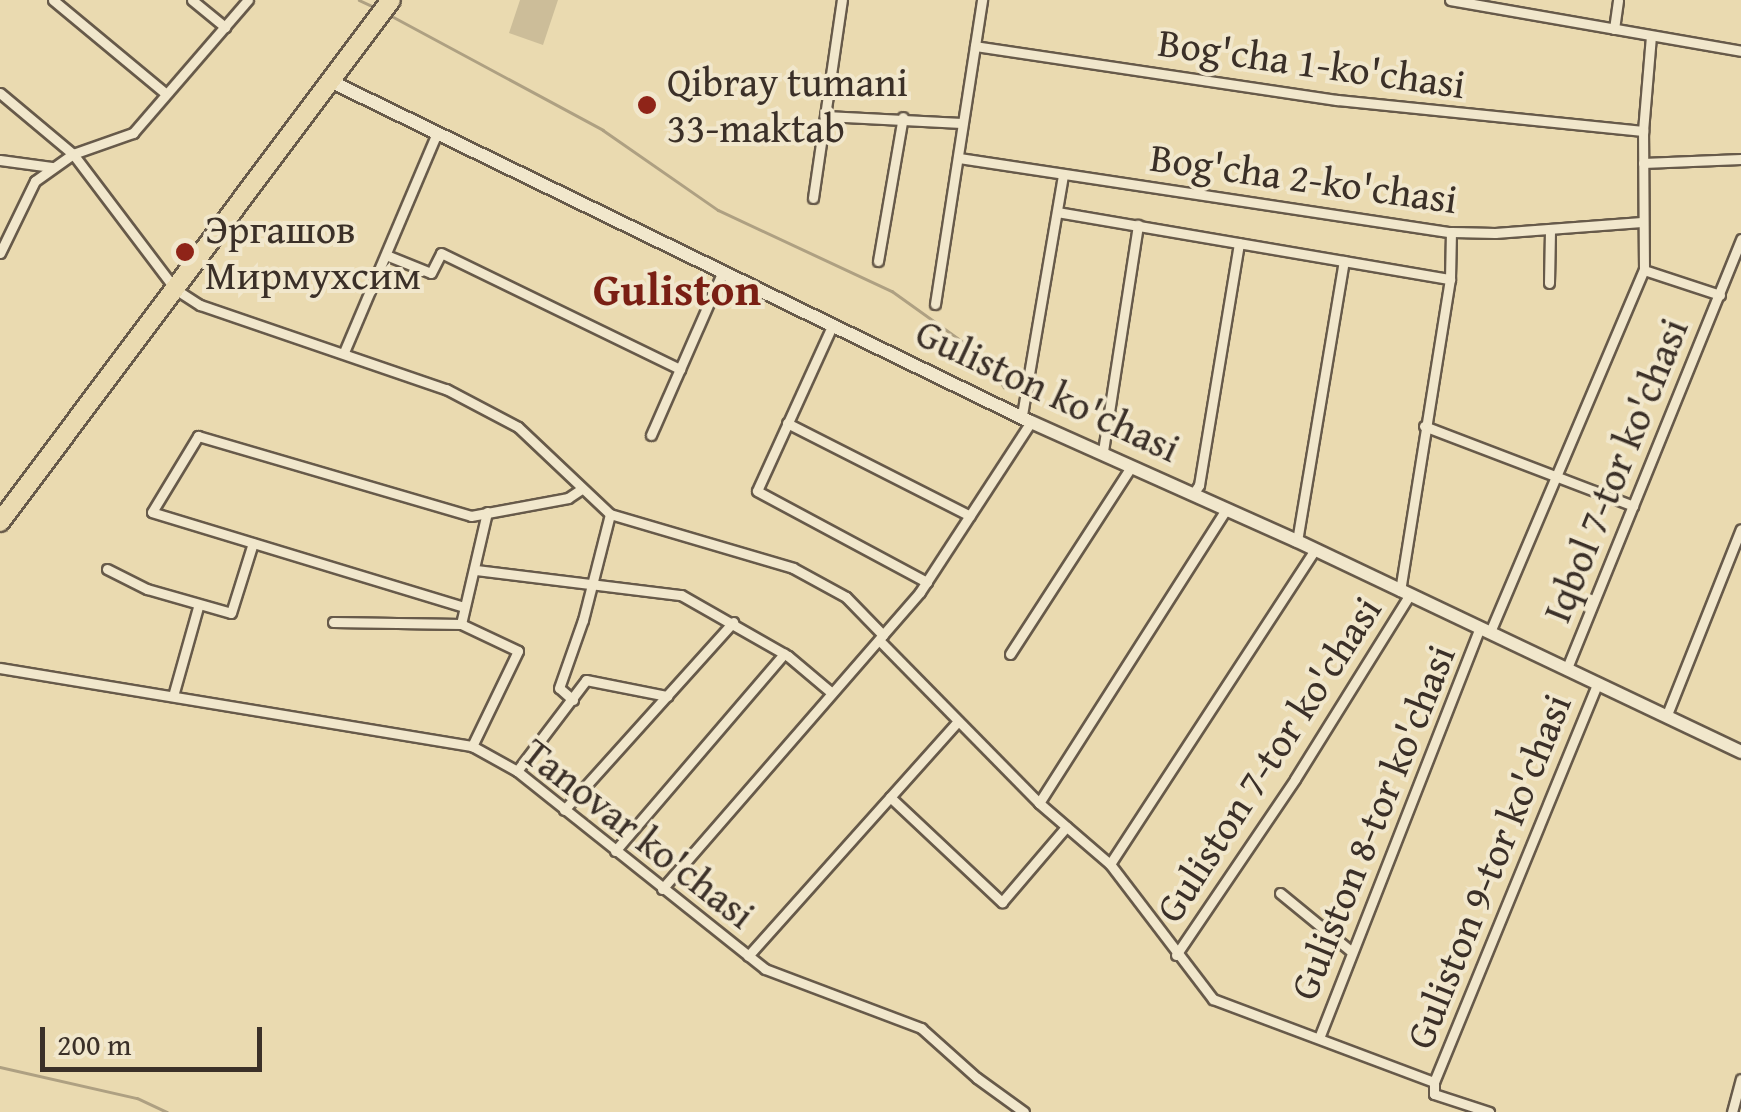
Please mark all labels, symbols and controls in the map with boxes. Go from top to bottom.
street label: Bog'cha 1-ko'chasi [1155,18,1469,108]
place label: Qibray tumani 33-maktab [667,58,908,152]
marker: Qibray tumani 33-maktab [636,94,658,116]
street label: Bog'cha 2-ko'chasi [1147,133,1461,223]
place label: Эргашов Мирмухсим [205,205,421,299]
marker: Эргашов Мирмухсим [174,241,196,263]
district label: Guliston [593,262,761,316]
street label: Guliston ko'chasi [909,308,1187,472]
street label: Iqbol 7-tor ko'chasi [1532,311,1698,629]
street label: Guliston 7-tor ko'chasi [1145,587,1391,931]
street label: Guliston 8-tor ko'chasi [1279,638,1465,1006]
street label: Guliston 9-tor ko'chasi [1395,687,1581,1055]
street label: Tanovar ko'chasi [514,728,764,938]
scale bar [45,1007,268,1069]
text: 200 m [57,1022,131,1066]

